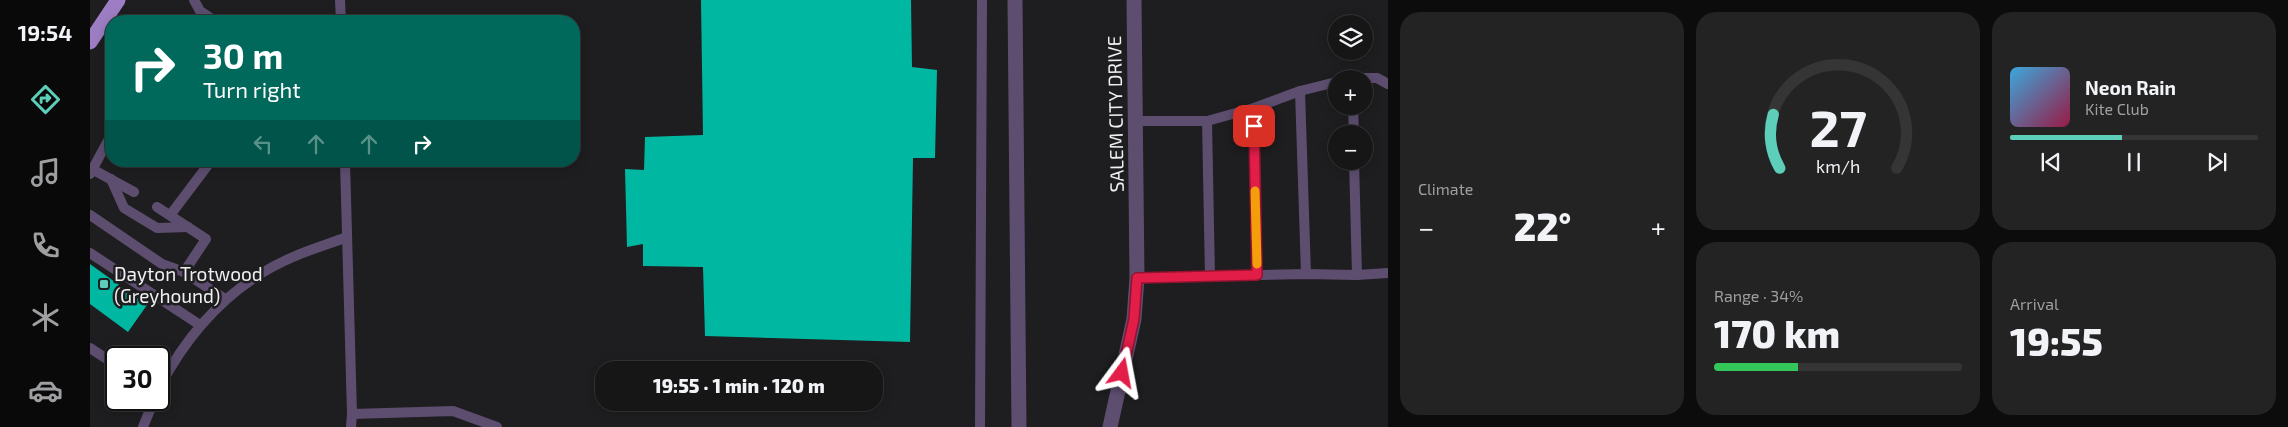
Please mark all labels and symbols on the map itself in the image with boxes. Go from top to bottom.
street label: SALEM CITY DRIVE [1102,35,1128,193]
pin [1233,105,1275,147]
place label: Dayton Trotwood (Greyhound) [114,262,263,307]
marker: Dayton Trotwood (Greyhound) [98,278,110,290]
speed limit sign: 30 [105,346,170,411]
position arrow [1095,346,1147,398]

